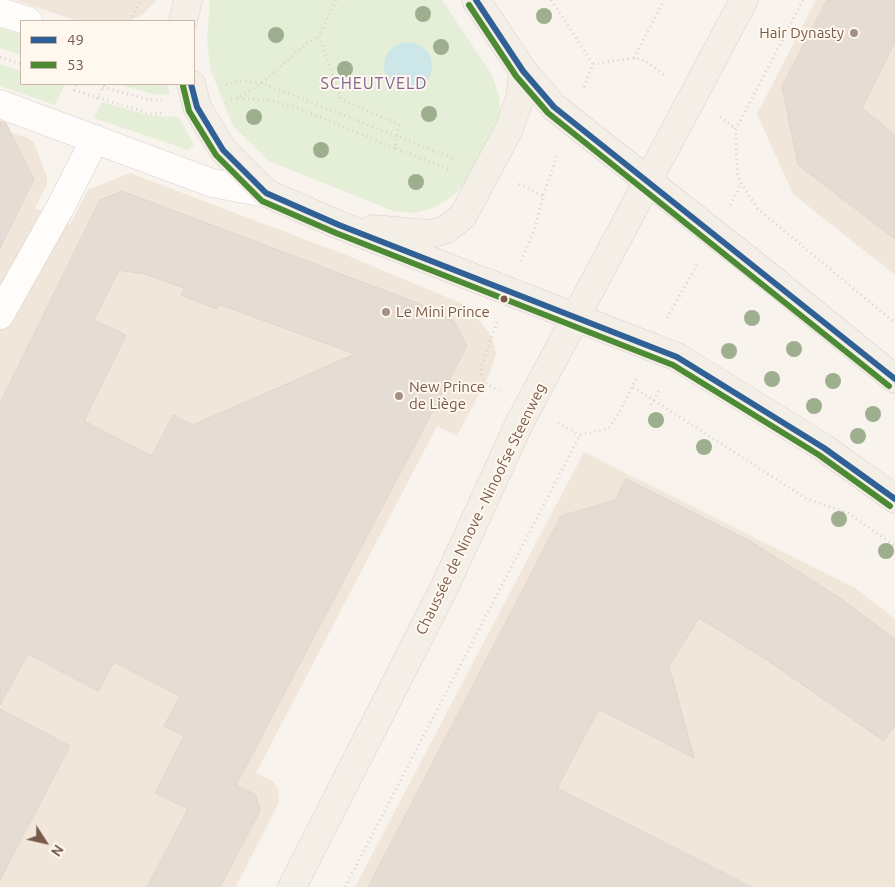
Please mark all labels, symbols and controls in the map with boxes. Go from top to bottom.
legend [20,20,195,85]
place label: Hair Dynasty [759,24,844,42]
marker: Hair Dynasty [848,27,860,39]
text: 49 [67,31,84,48]
text: 53 [67,56,84,73]
district label: SCHEUTVELD [319,74,429,94]
unlabelled marker [499,294,509,304]
place label: Le Mini Prince [396,303,490,321]
marker: Le Mini Prince [380,306,392,318]
place label: New Prince de Liège [409,378,485,413]
street label: Chaussée de Ninove - Ninoofse Steenweg [412,380,550,638]
marker: New Prince de Liège [393,390,405,402]
north arrow [20,817,70,867]
text: N [48,842,67,859]

